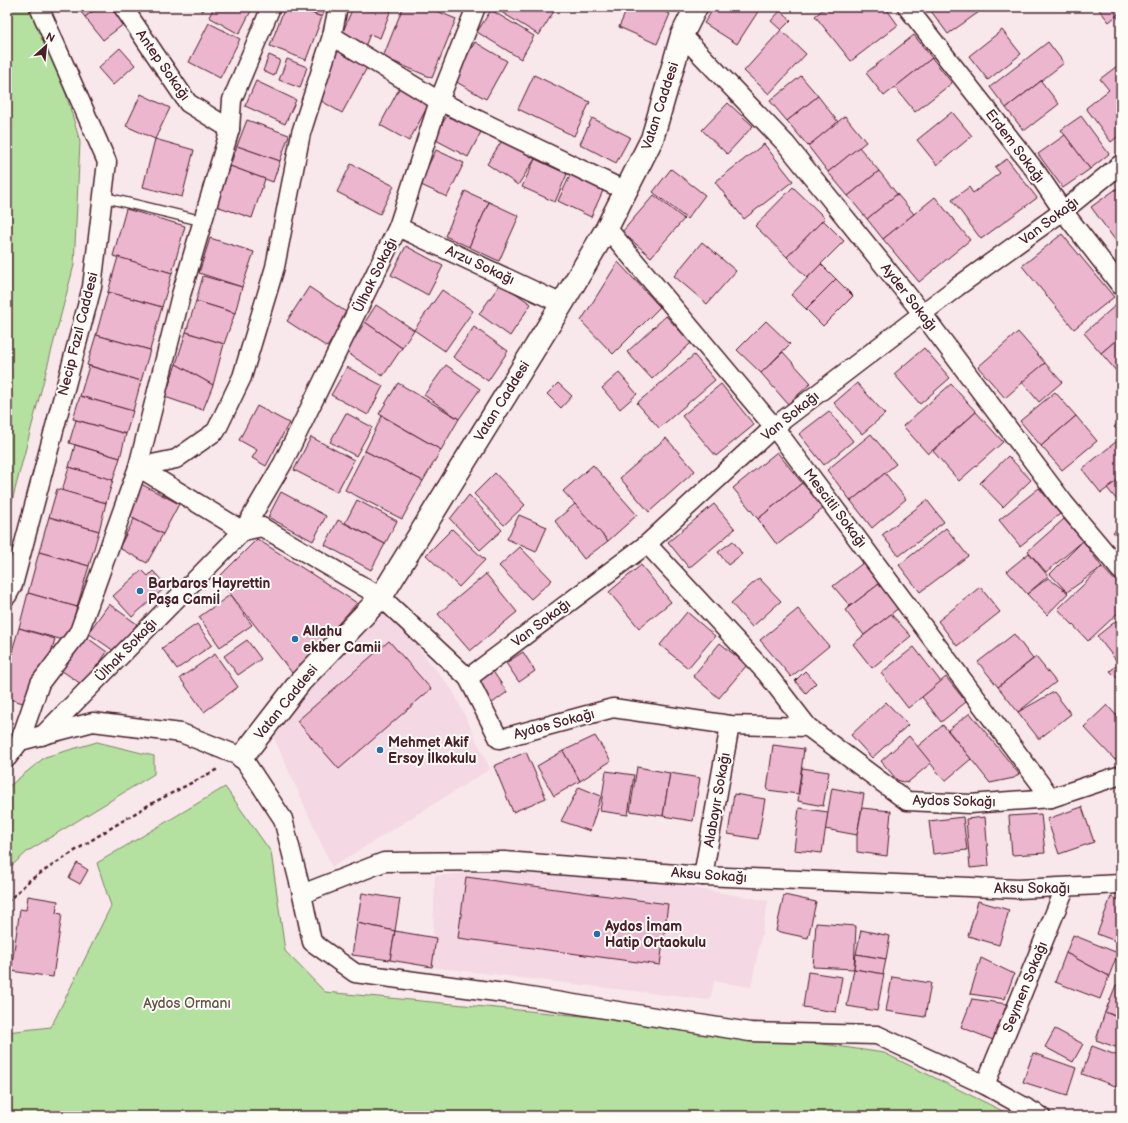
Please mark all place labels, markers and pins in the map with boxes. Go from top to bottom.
place label: Barbaros Hayrettin Paşa Camiİ [148,575,271,608]
marker: Barbaros Hayrettin Paşa Camiİ [135,586,145,596]
place label: Allahu ekber Camii [302,623,381,656]
marker: Allahu ekber Camii [290,634,300,644]
place label: Mehmet Akif Ersoy İlkokulu [388,734,476,767]
marker: Mehmet Akif Ersoy İlkokulu [375,745,385,755]
place label: Aydos İmam Hatip Ortaokulu [604,916,706,951]
marker: Aydos İmam Hatip Ortaokulu [592,929,602,939]

